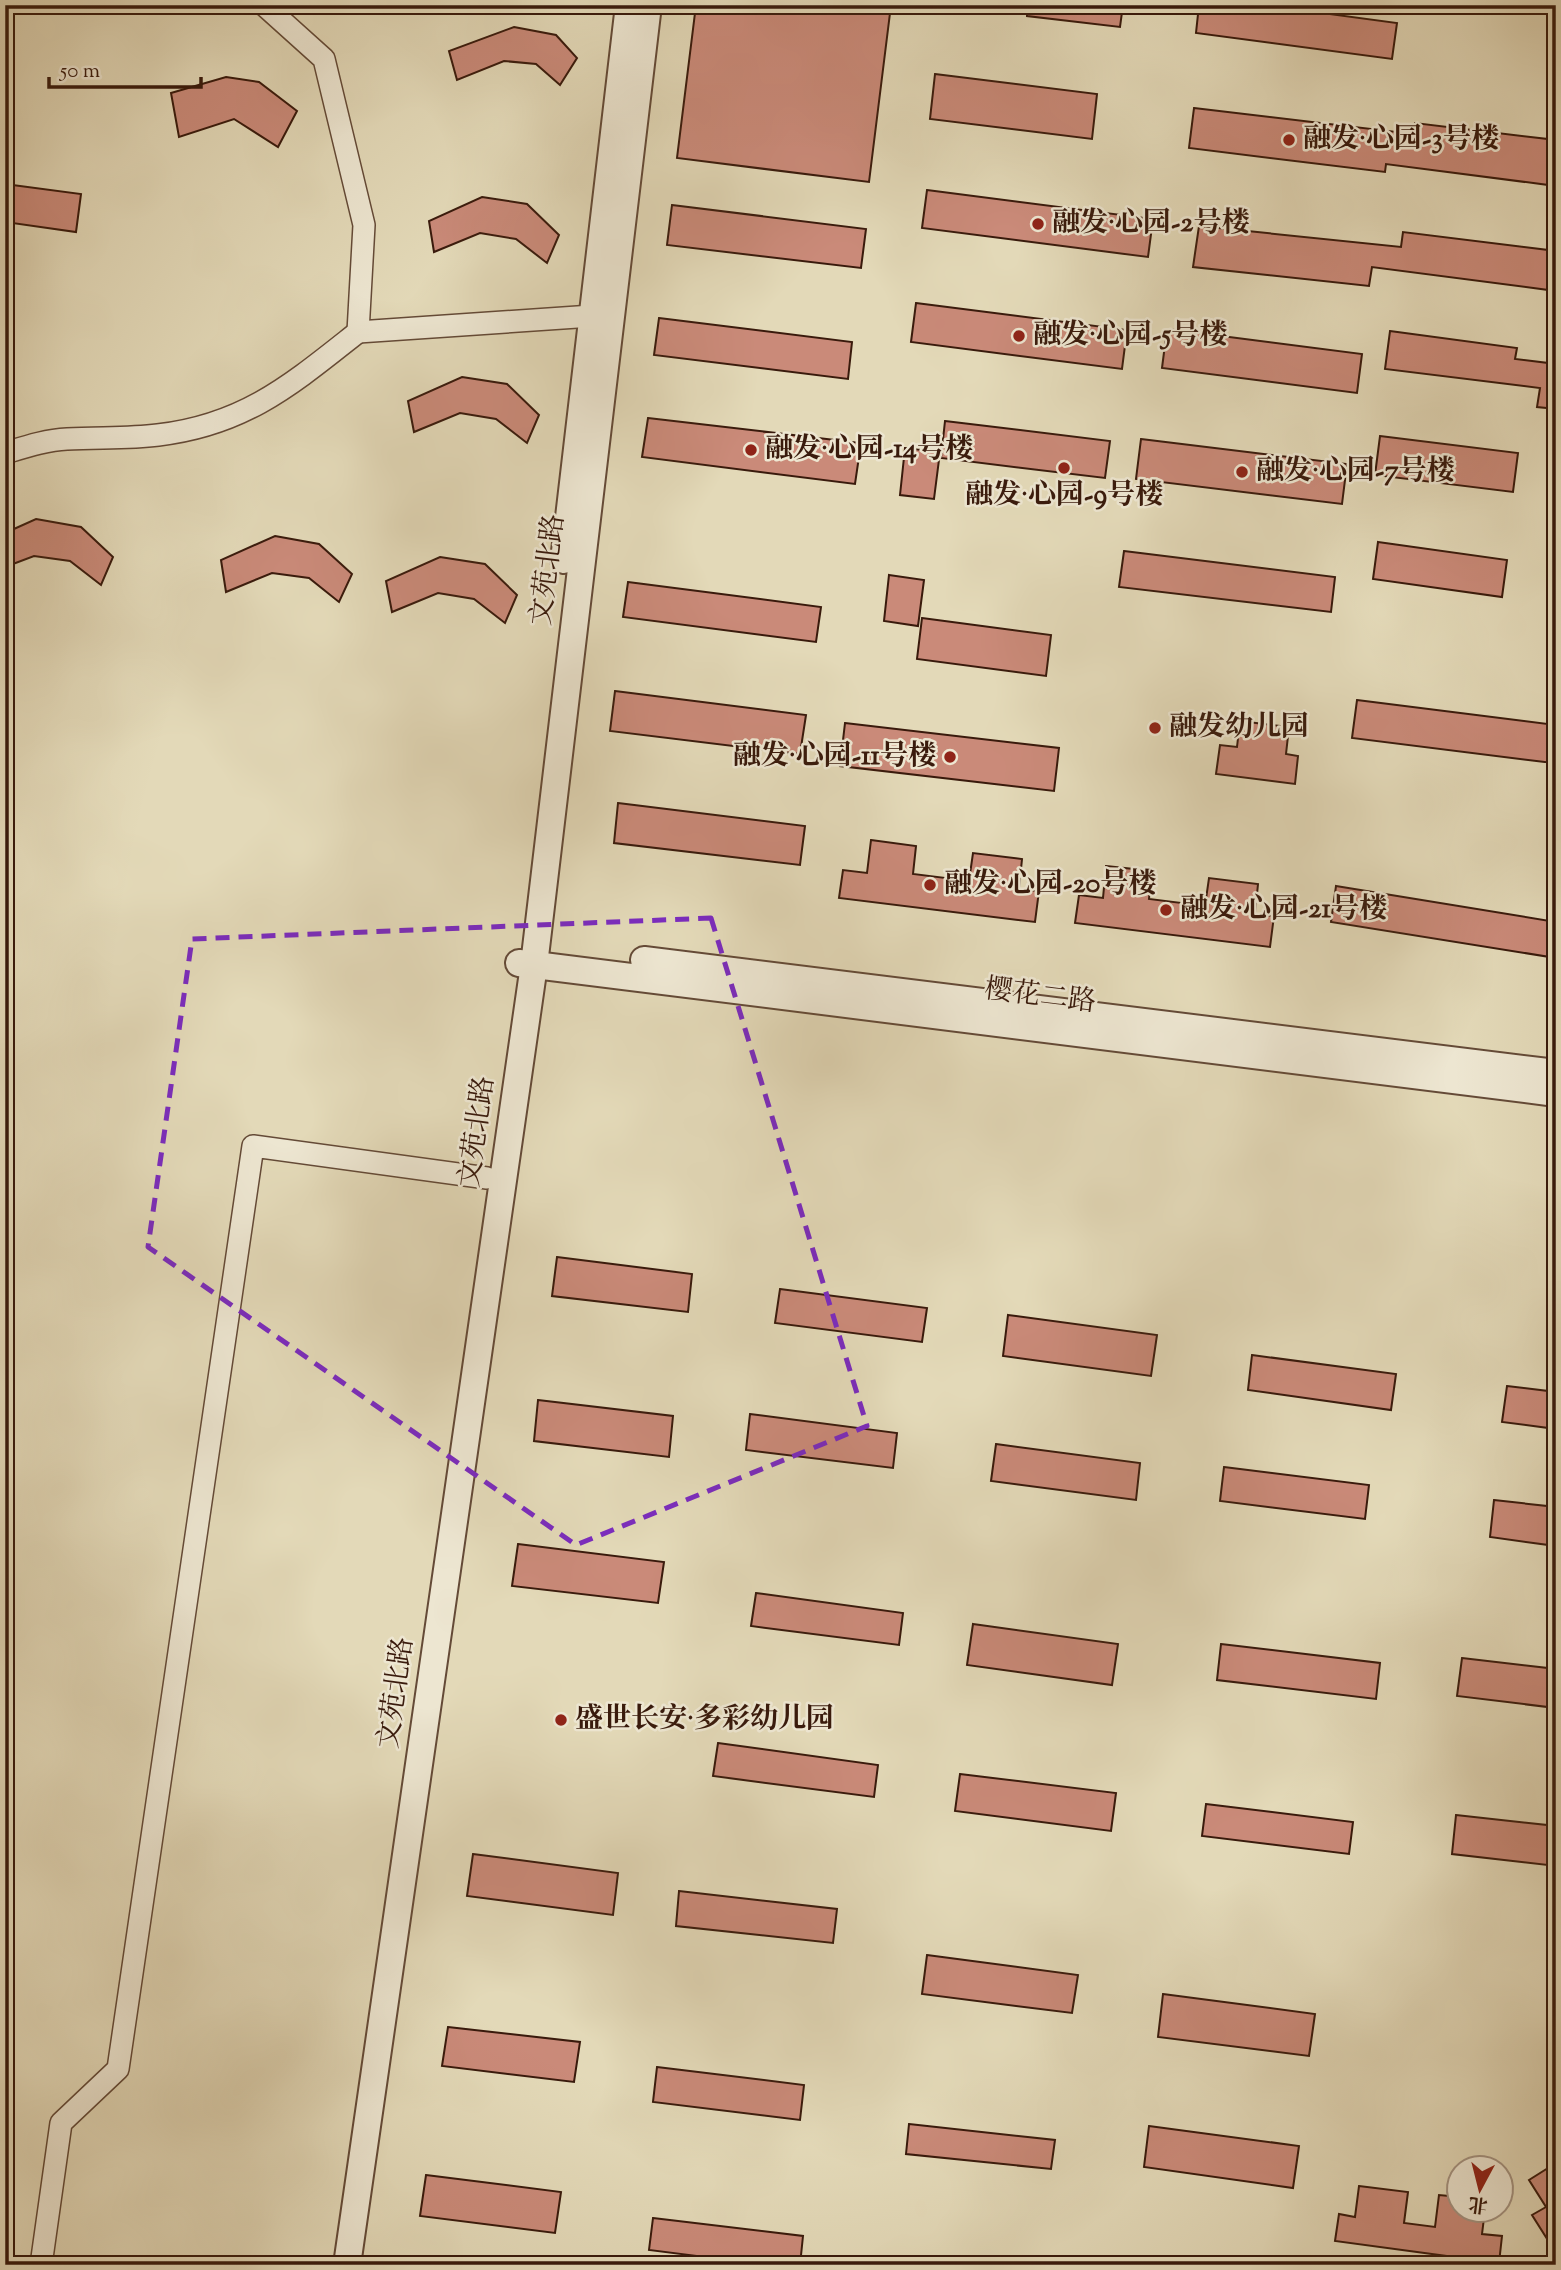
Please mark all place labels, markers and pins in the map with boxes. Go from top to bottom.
place label: 融发·心园-3号楼 [1303,120,1499,160]
marker: 融发·心园-3号楼 [1281,132,1297,148]
place label: 融发·心园-2号楼 [1052,204,1249,244]
marker: 融发·心园-2号楼 [1030,216,1046,232]
place label: 融发·心园-5号楼 [1033,316,1227,356]
marker: 融发·心园-5号楼 [1011,328,1027,344]
place label: 融发·心园-14号楼 [765,430,973,470]
marker: 融发·心园-14号楼 [743,442,759,458]
place label: 融发·心园-7号楼 [1256,452,1455,492]
marker: 融发·心园-9号楼 [1056,460,1072,476]
marker: 融发·心园-7号楼 [1234,464,1250,480]
place label: 融发·心园-9号楼 [965,476,1163,516]
place label: 融发幼儿园 [1169,708,1309,748]
marker: 融发幼儿园 [1147,720,1163,736]
place label: 融发·心园-11号楼 [733,737,936,777]
marker: 融发·心园-11号楼 [942,749,958,765]
place label: 融发·心园-20号楼 [944,865,1156,905]
marker: 融发·心园-20号楼 [922,877,938,893]
place label: 融发·心园-21号楼 [1180,890,1387,930]
marker: 融发·心园-21号楼 [1158,902,1174,918]
place label: 盛世长安·多彩幼儿园 [575,1700,834,1740]
marker: 盛世长安·多彩幼儿园 [553,1712,569,1728]

